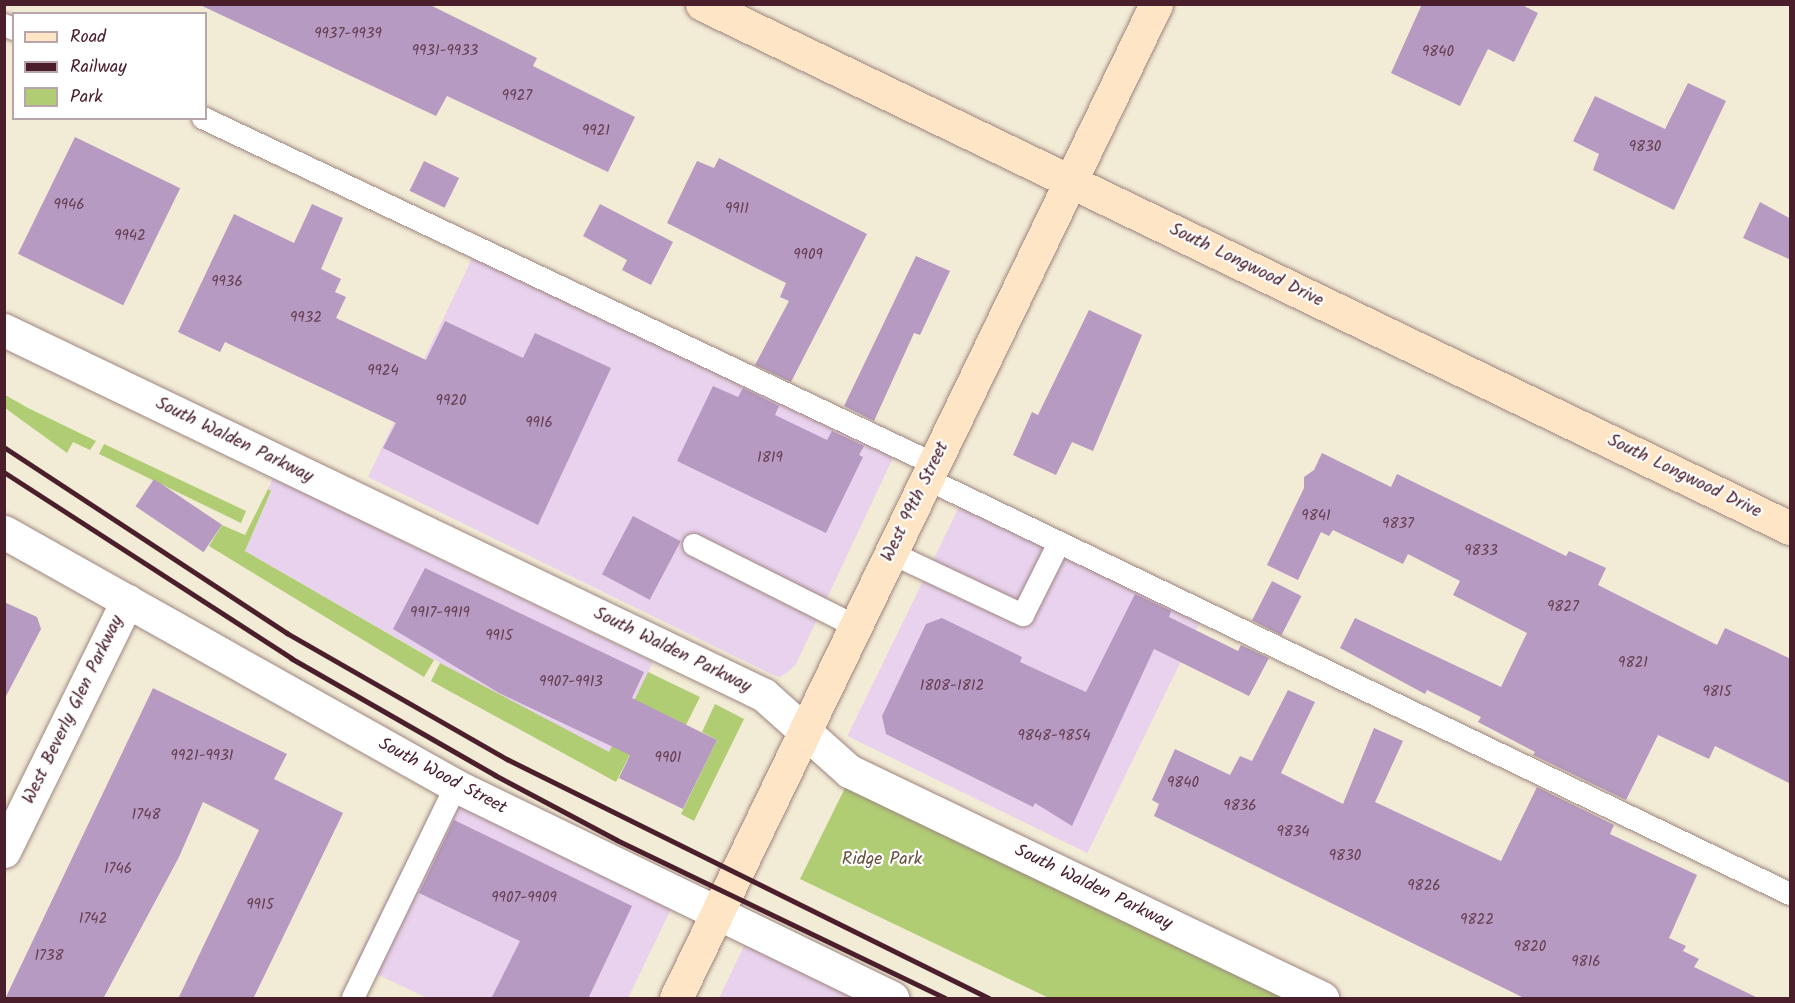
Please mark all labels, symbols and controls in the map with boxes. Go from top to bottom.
legend [12,12,207,120]
text: Road [70,23,106,52]
house number: 9937-9939 [314,26,382,44]
house number: 9931-9933 [412,43,478,61]
house number: 9840 [1422,44,1454,62]
text: Railway [70,53,127,82]
text: Park [70,83,103,112]
house number: 9927 [502,88,532,106]
house number: 9921 [582,123,610,141]
house number: 9830 [1629,139,1661,157]
house number: 9946 [53,197,85,215]
house number: 9911 [725,201,749,219]
street label: South Longwood Drive [1166,219,1326,313]
house number: 9942 [114,228,146,246]
house number: 9909 [793,247,823,265]
house number: 9936 [211,274,243,292]
house number: 9932 [290,310,322,328]
house number: 9924 [367,363,399,381]
street label: South Walden Parkway [152,393,316,489]
house number: 9920 [436,393,466,411]
house number: 9916 [525,415,553,433]
street label: South Longwood Drive [1604,430,1764,524]
street label: West 99th Street [878,438,954,566]
house number: 1819 [757,450,783,468]
house number: 9841 [1301,508,1331,526]
house number: 9837 [1382,516,1414,534]
house number: 9833 [1464,543,1498,561]
house number: 9827 [1547,599,1579,617]
street label: South Walden Parkway [590,603,754,699]
house number: 9917-9919 [410,605,470,623]
street label: West Beverly Glen Parkway [19,612,129,808]
house number: 9915 [485,628,513,646]
house number: 9821 [1618,655,1648,673]
house number: 9907-9913 [539,674,603,692]
house number: 1808-1812 [920,678,984,696]
house number: 9815 [1702,684,1732,702]
house number: 9848-9854 [1017,728,1091,746]
street label: South Wood Street [374,734,510,820]
house number: 9921-9931 [171,748,233,766]
house number: 9901 [655,750,681,768]
house number: 9840 [1167,775,1199,793]
house number: 9836 [1223,798,1257,816]
house number: 1748 [132,807,160,825]
house number: 9834 [1276,824,1310,842]
street label: South Walden Parkway [1011,840,1175,936]
house number: 9830 [1329,848,1361,866]
park label: Ridge Park [842,849,922,871]
house number: 1746 [104,861,132,879]
house number: 9826 [1407,878,1441,896]
house number: 9907-9909 [491,890,557,908]
house number: 9915 [246,897,274,915]
house number: 1742 [79,911,107,929]
house number: 9822 [1460,912,1494,930]
house number: 9820 [1514,939,1546,957]
house number: 1738 [34,948,64,966]
house number: 9816 [1571,954,1601,972]

